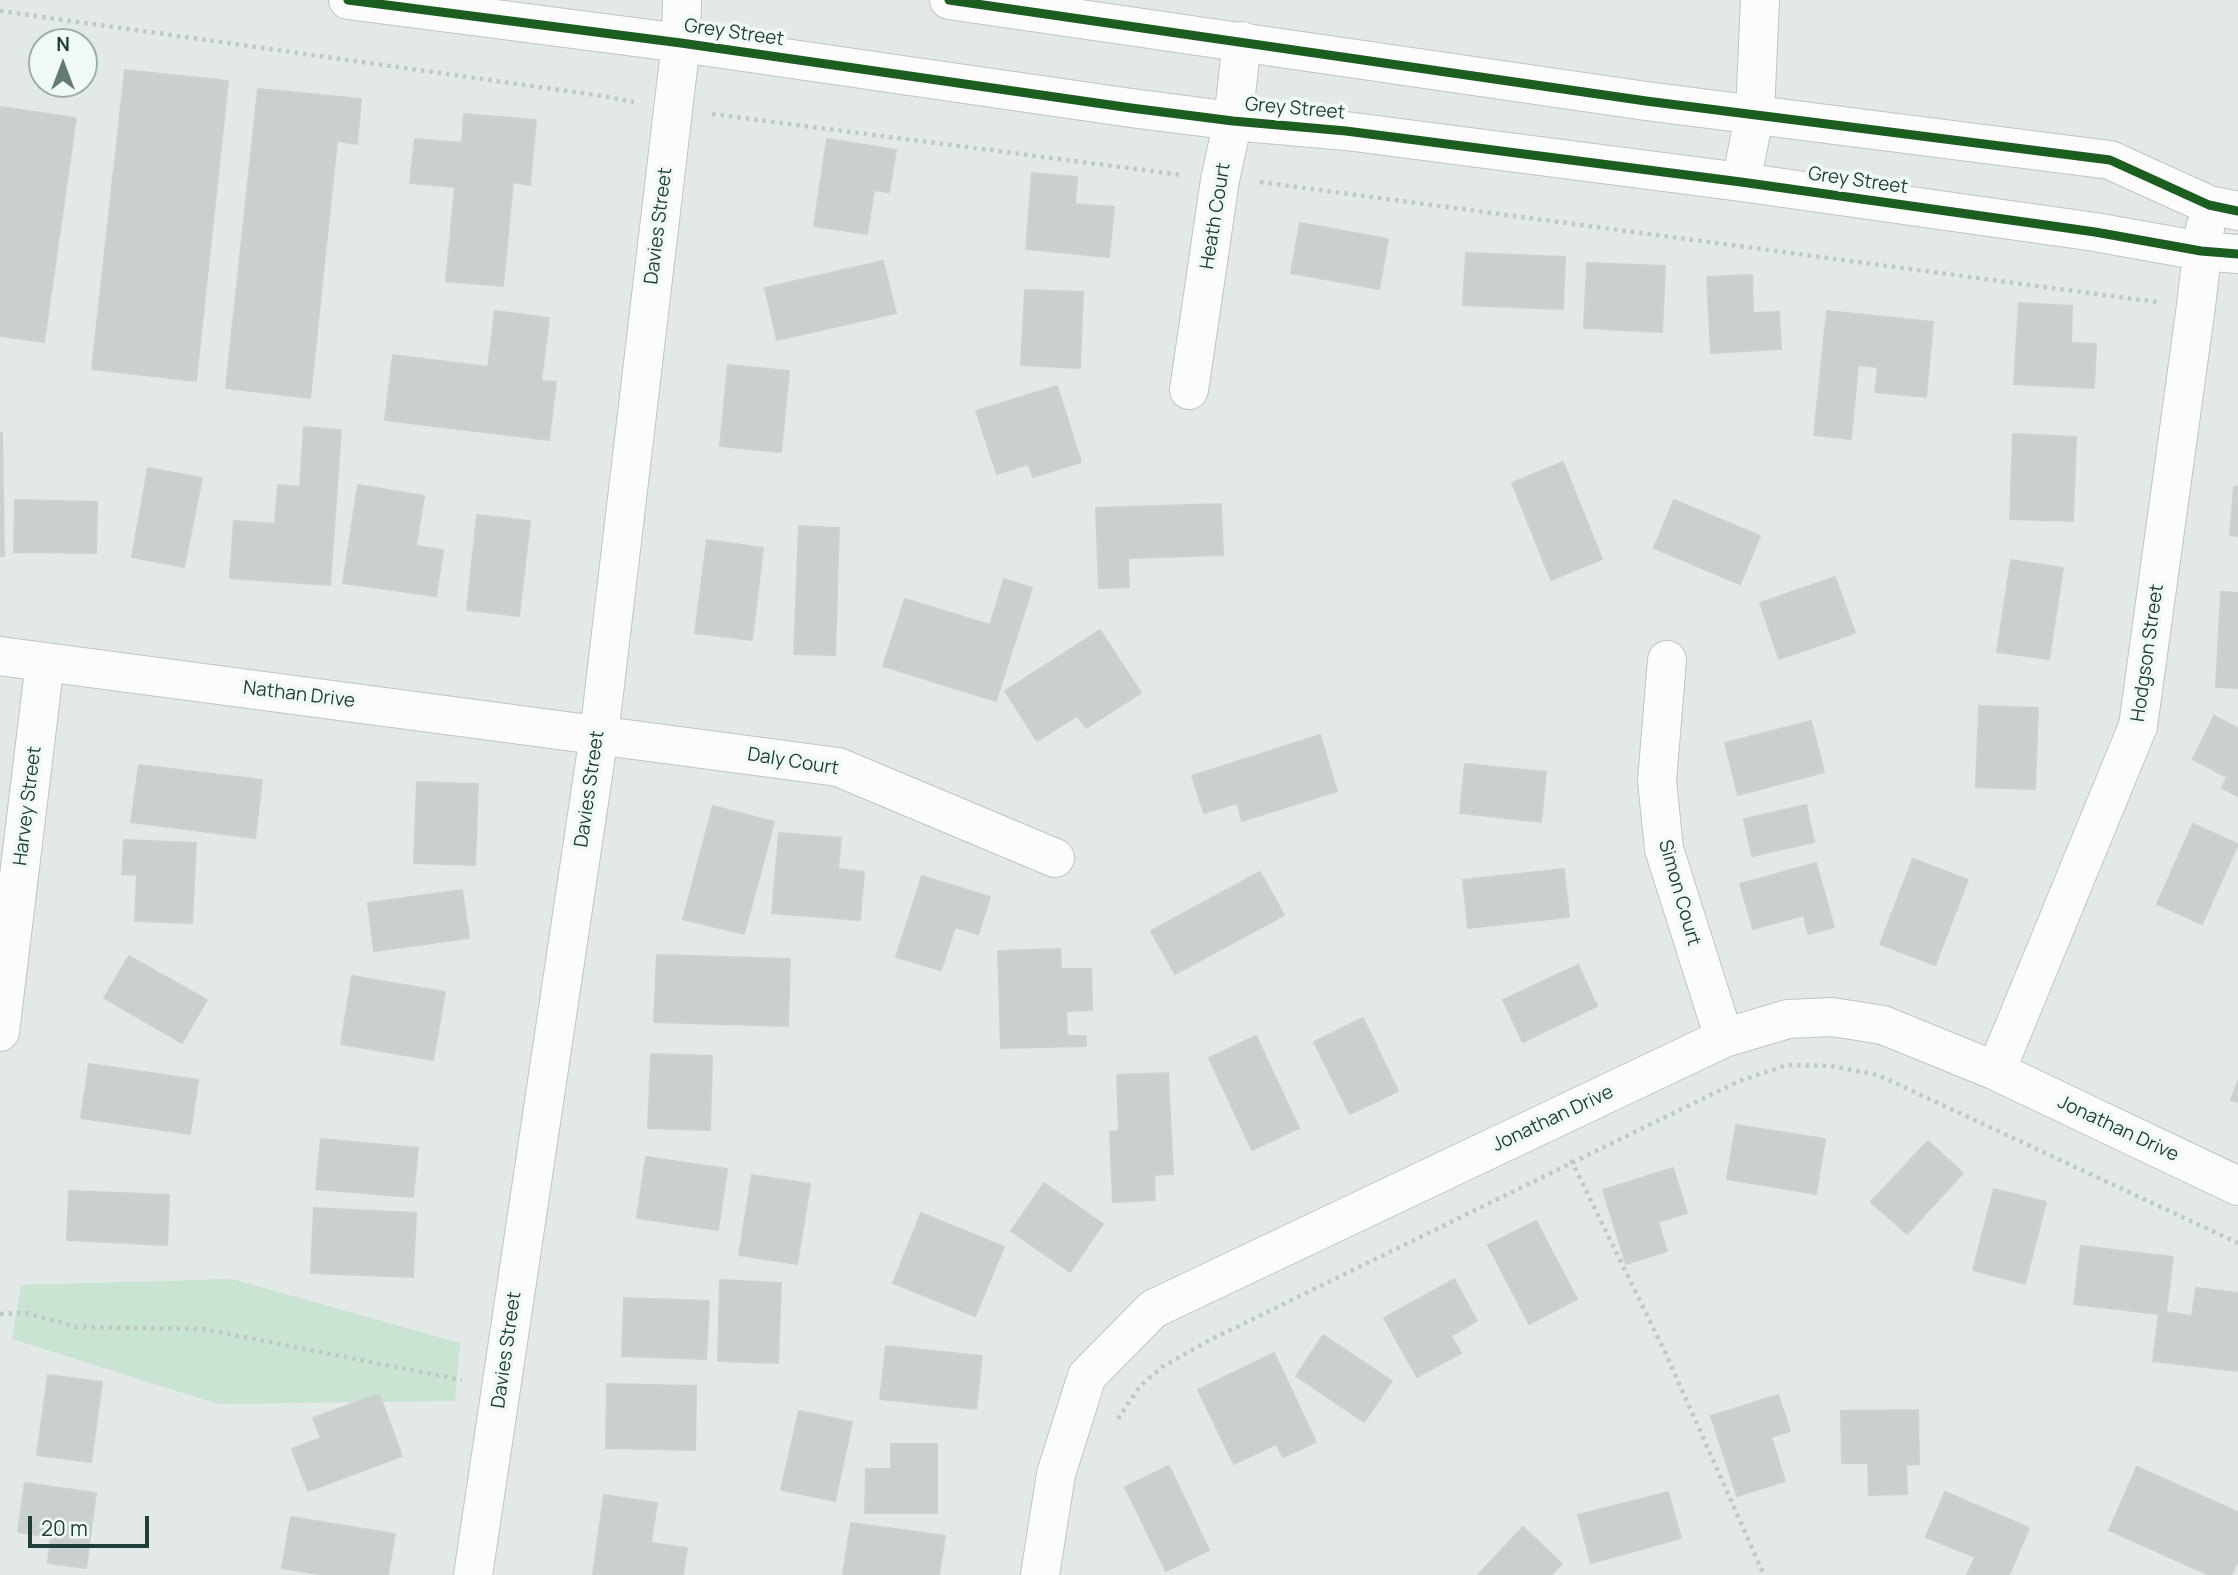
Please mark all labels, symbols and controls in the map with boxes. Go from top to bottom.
street label: Grey Street [683,15,785,51]
north arrow [28,28,98,98]
text: N [56,31,70,57]
street label: Grey Street [1244,93,1346,125]
street label: Heath Court [1196,161,1236,271]
street label: Grey Street [1807,163,1909,199]
street label: Davies Street [641,166,677,286]
street label: Hodgson Street [2127,583,2169,723]
street label: Nathan Drive [242,677,356,713]
street label: Davies Street [571,729,609,849]
street label: Daly Court [746,744,840,780]
street label: Harvey Street [9,745,47,867]
street label: Simon Court [1653,837,1705,949]
street label: Jonathan Drive [1489,1081,1617,1157]
street label: Jonathan Drive [2054,1091,2182,1167]
street label: Davies Street [488,1290,526,1410]
scale bar [32,1502,152,1546]
text: 20 m [41,1514,88,1542]

